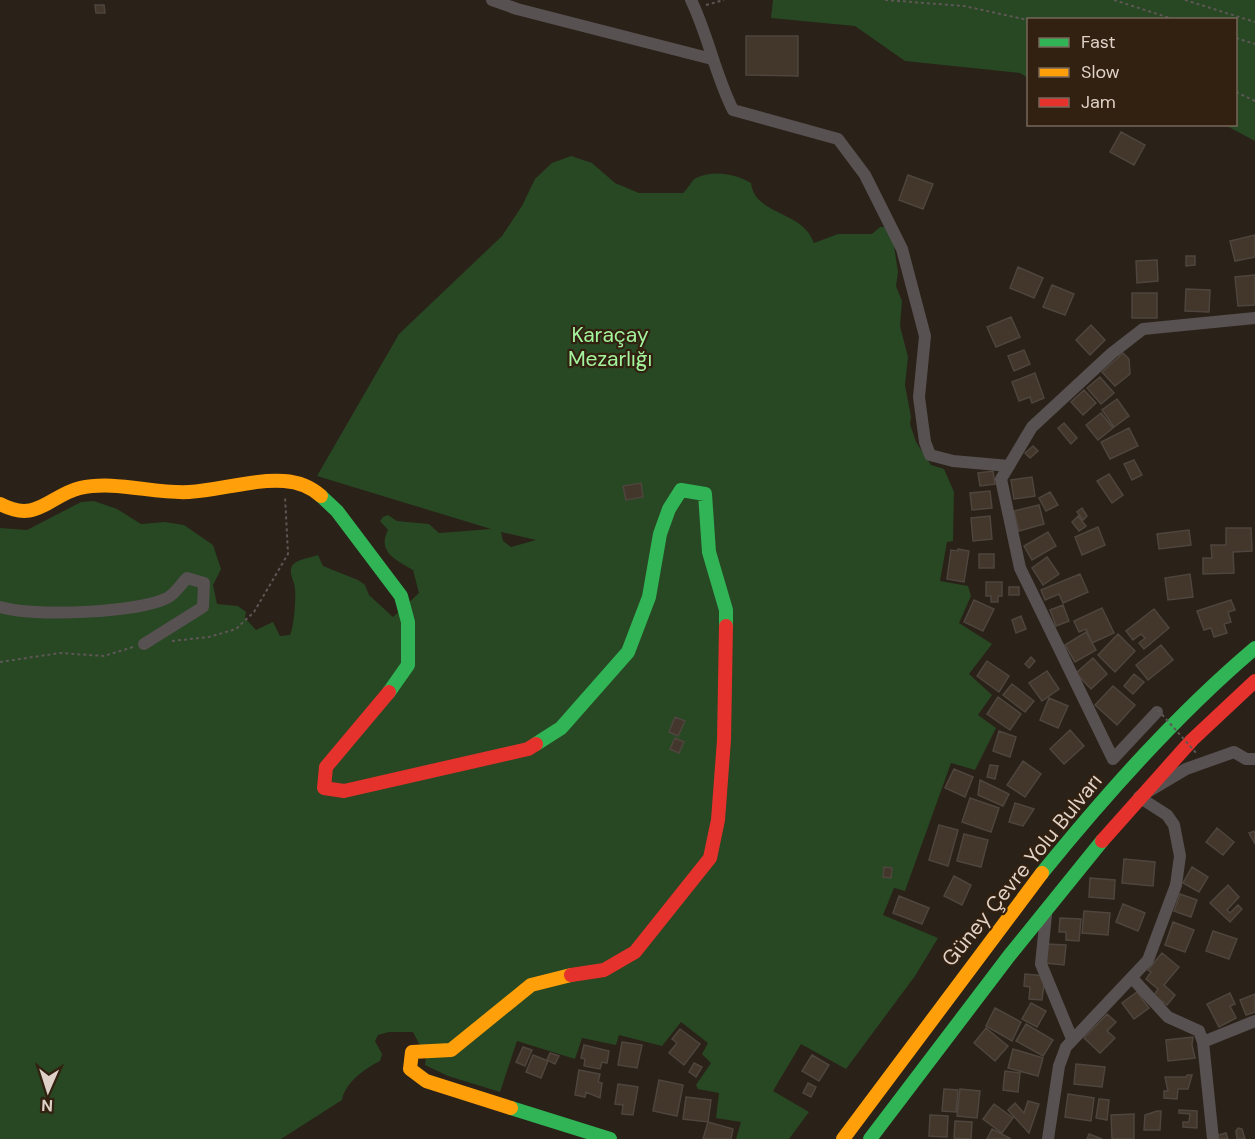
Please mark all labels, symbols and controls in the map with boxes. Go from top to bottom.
legend [1027,18,1237,126]
text: Fast [1081,30,1116,54]
text: Slow [1081,60,1120,84]
text: Jam [1081,90,1116,114]
park label: Karaçay Mezarlığı [568,321,652,373]
street label: Güney Çevre Yolu Bulvarı [936,768,1108,972]
north arrow [18,1061,78,1121]
text: N [41,1095,54,1116]

